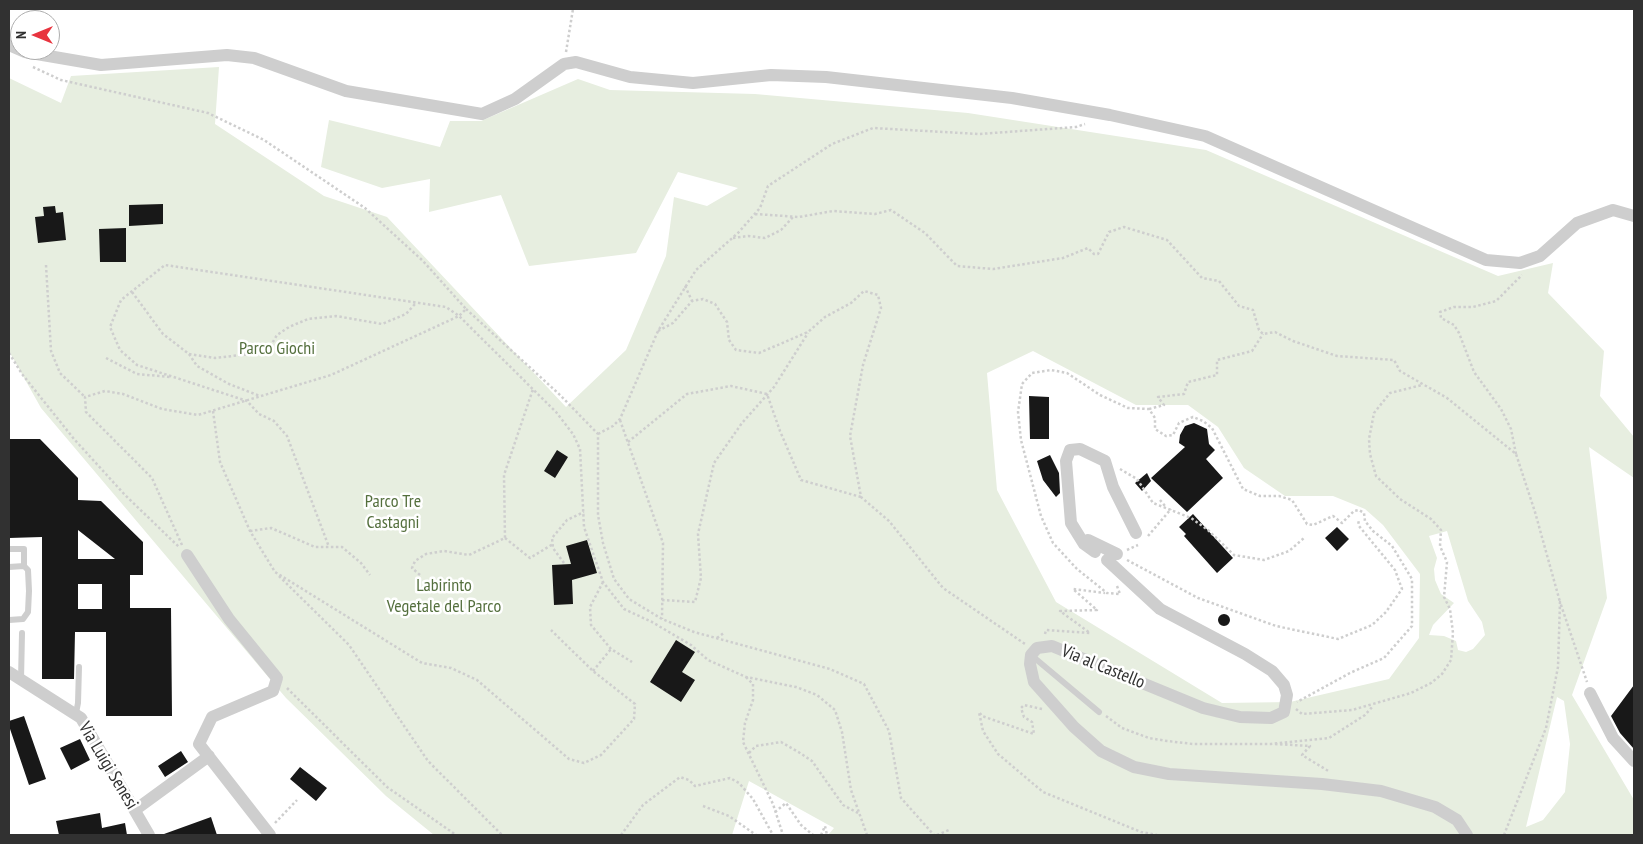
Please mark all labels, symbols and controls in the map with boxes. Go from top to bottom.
north arrow [10,10,60,60]
text: N [12,31,30,39]
park label: Parco Giochi [239,338,315,360]
park label: Parco Tre Castagni [365,491,421,534]
park label: Labirinto Vegetale del Parco [387,575,501,618]
street label: Via al Castello [1058,640,1148,694]
street label: Via Luigi Senesi [73,718,143,814]

